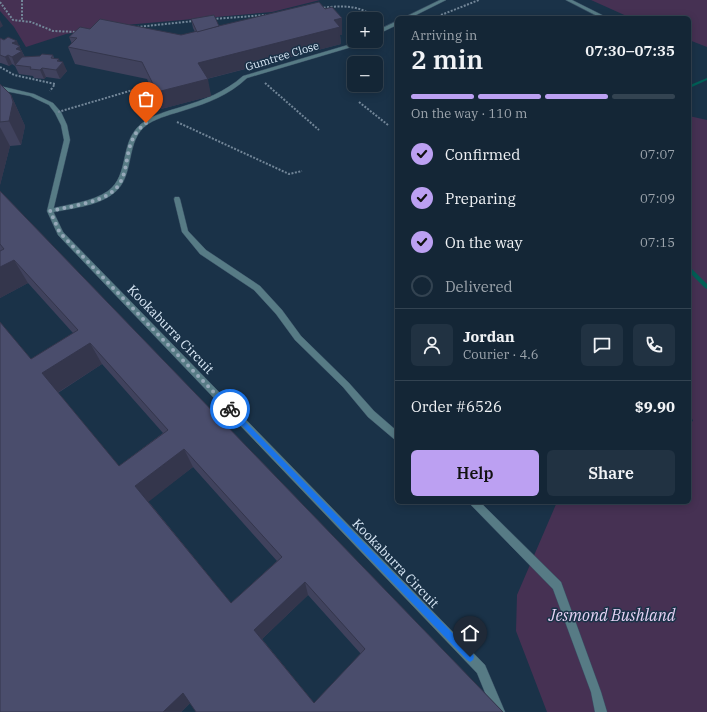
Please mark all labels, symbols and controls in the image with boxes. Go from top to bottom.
map controls [347,12,383,92]
button: + [347,12,383,48]
text: Arriving in [411,27,477,44]
street label: Gumtree Close [244,38,321,74]
text: 07:30–07:35 [585,41,675,60]
text: 2 min [411,42,483,76]
button: − [347,56,383,92]
pin [129,82,163,123]
icon: bag [135,88,157,110]
text: On the way · 110 m [411,105,527,122]
icon: check [411,143,433,165]
text: Confirmed [445,145,520,164]
text: 07:07 [640,146,675,163]
icon: check [411,187,433,209]
text: Preparing [445,189,516,208]
text: 07:09 [640,190,675,207]
icon: check [411,231,433,253]
text: On the way [445,233,523,252]
text: 07:15 [640,234,675,251]
text: Delivered [445,277,513,296]
street label: Kookaburra Circuit [124,281,218,378]
button: person [411,324,453,366]
button: chat [581,324,623,366]
button: phone [633,324,675,366]
text: Jordan [463,327,515,346]
text: Courier · 4.6 [463,346,539,363]
courier [210,389,250,429]
text: Order #6526 [411,397,502,416]
text: $9.90 [635,397,675,416]
icon: bike [219,398,241,420]
button: Help [411,450,539,496]
button: Share [547,450,675,496]
street label: Kookaburra Circuit [349,515,443,612]
park label: Jesmond Bushland [547,605,676,625]
pin [453,616,487,657]
icon: home [459,622,481,644]

